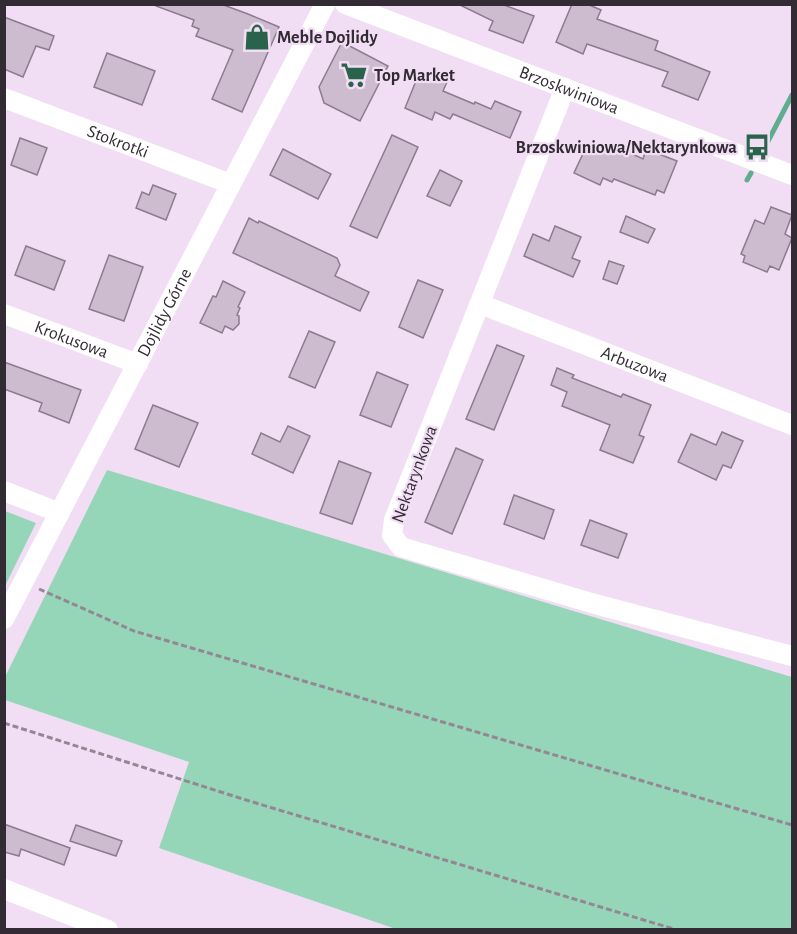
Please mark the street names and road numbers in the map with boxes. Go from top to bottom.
street label: Brzoskwiniowa [516,63,621,118]
street label: Stokrotki [85,122,151,162]
street label: Dojlidy Górne [135,266,195,360]
street label: Krokusowa [32,318,110,362]
street label: Arbuzowa [598,344,671,386]
street label: Nektarynkowa [389,423,441,525]

